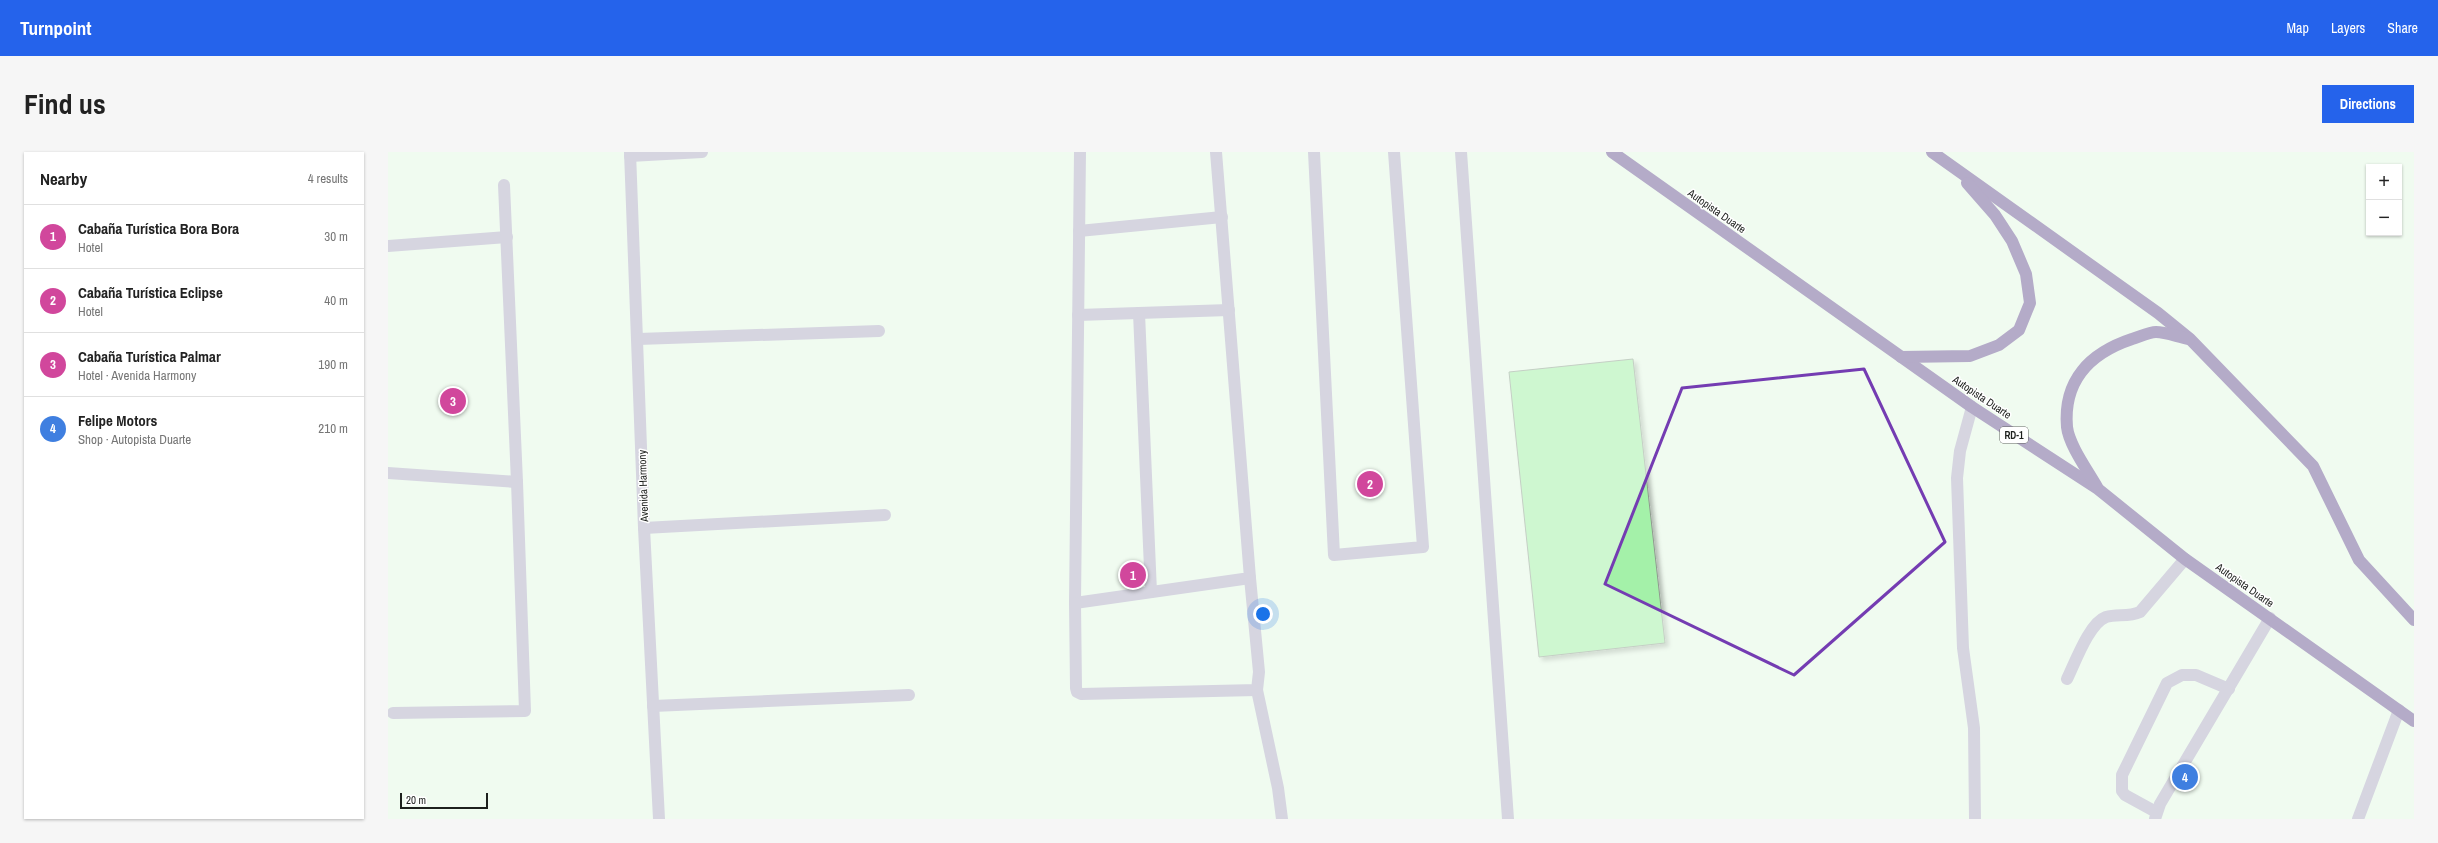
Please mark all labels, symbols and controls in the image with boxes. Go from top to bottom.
text: Turnpoint [20,15,92,41]
text: Map [2287,19,2309,37]
text: Layers [2331,19,2365,37]
text: Share [2387,19,2418,37]
text: Find us [24,85,106,123]
button: Directions [2322,85,2414,123]
map controls [2366,164,2402,236]
button: + [2366,164,2402,200]
text: Nearby [40,167,87,190]
text: 4 results [308,170,348,187]
street label: Autopista Duarte [1684,185,1749,236]
button: − [2366,200,2402,236]
text: Cabaña Turística Bora Bora [78,218,239,239]
text: 1 [50,228,56,245]
text: 30 m [324,228,348,245]
text: Hotel [78,239,103,256]
text: Cabaña Turística Eclipse [78,282,223,303]
text: 2 [50,292,56,309]
text: 40 m [324,292,348,309]
text: Hotel [78,303,103,320]
text: Cabaña Turística Palmar [78,346,221,367]
text: 3 [50,356,56,373]
text: 190 m [318,356,348,373]
text: Hotel · Avenida Harmony [78,367,196,384]
street label: Autopista Duarte [1949,372,2014,422]
pin: 3 [440,386,466,416]
text: Felipe Motors [78,410,157,431]
text: 4 [50,420,56,437]
text: 210 m [318,420,348,437]
road number: RD-1 [2000,427,2028,443]
text: Shop · Autopista Duarte [78,431,191,448]
street label: Avenida Harmony [635,449,651,523]
pin: 2 [1357,469,1383,499]
street label: Autopista Duarte [2212,559,2277,610]
pin: 1 [1120,560,1146,590]
your location [1253,604,1273,624]
pin: 4 [2172,762,2198,792]
scale bar [400,791,488,810]
text: 20 m [406,793,426,807]

